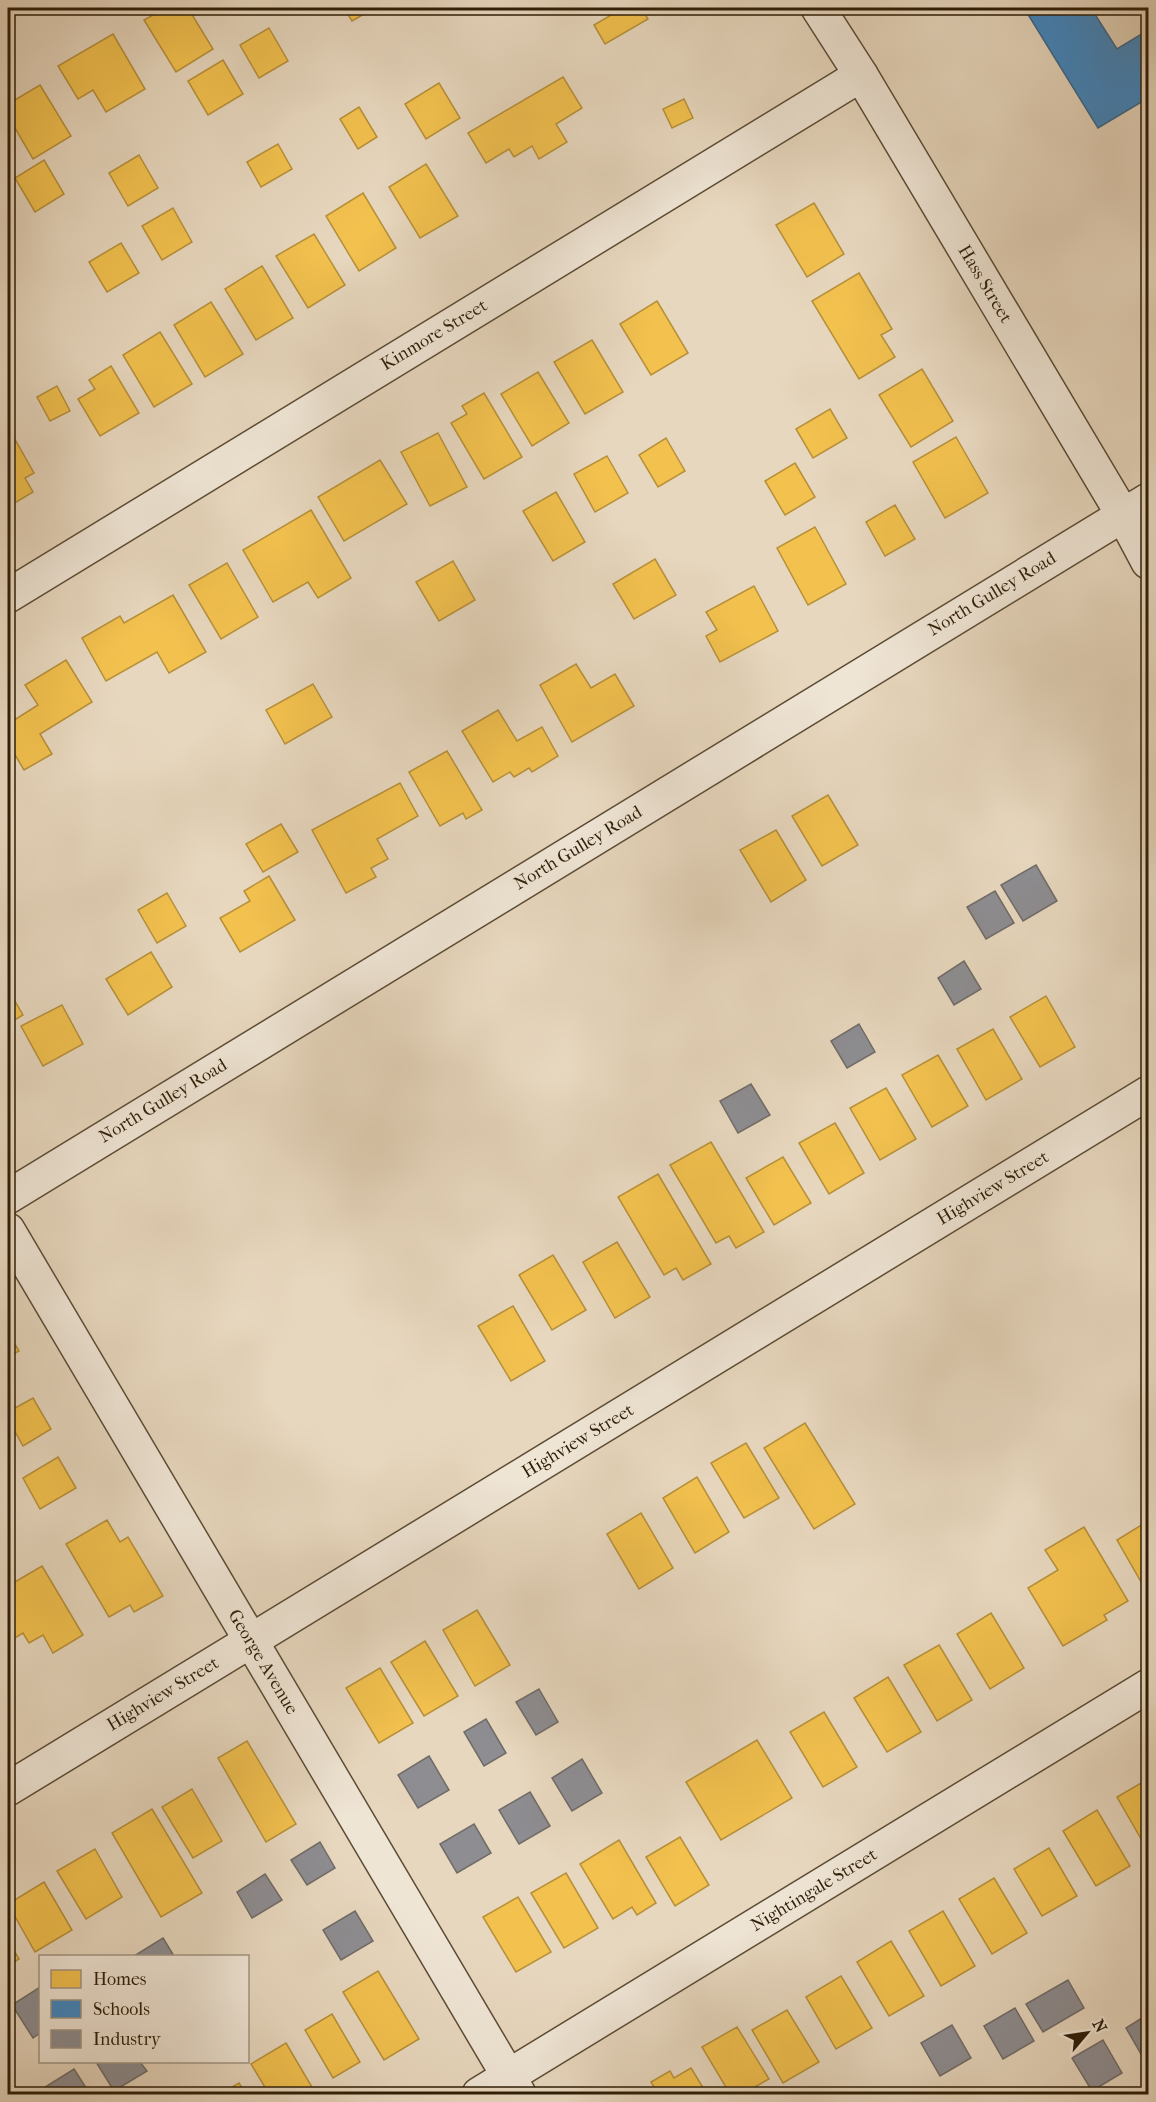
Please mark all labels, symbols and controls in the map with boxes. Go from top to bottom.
street label: Hass Street [954,241,1017,327]
street label: Kinmore Street [377,295,492,375]
street label: North Gulley Road [924,547,1060,640]
street label: North Gulley Road [510,801,646,894]
street label: North Gulley Road [95,1054,231,1147]
street label: Highview Street [933,1146,1053,1230]
street label: Highview Street [518,1399,638,1483]
street label: George Avenue [223,1606,303,1718]
street label: Highview Street [103,1652,223,1736]
street label: Nightingale Street [747,1844,881,1936]
legend [39,1955,249,2063]
text: Homes [93,1969,147,1990]
text: Schools [93,1999,150,2020]
north arrow [1057,2003,1117,2063]
text: N [1088,2016,1111,2037]
text: Industry [93,2029,162,2050]

